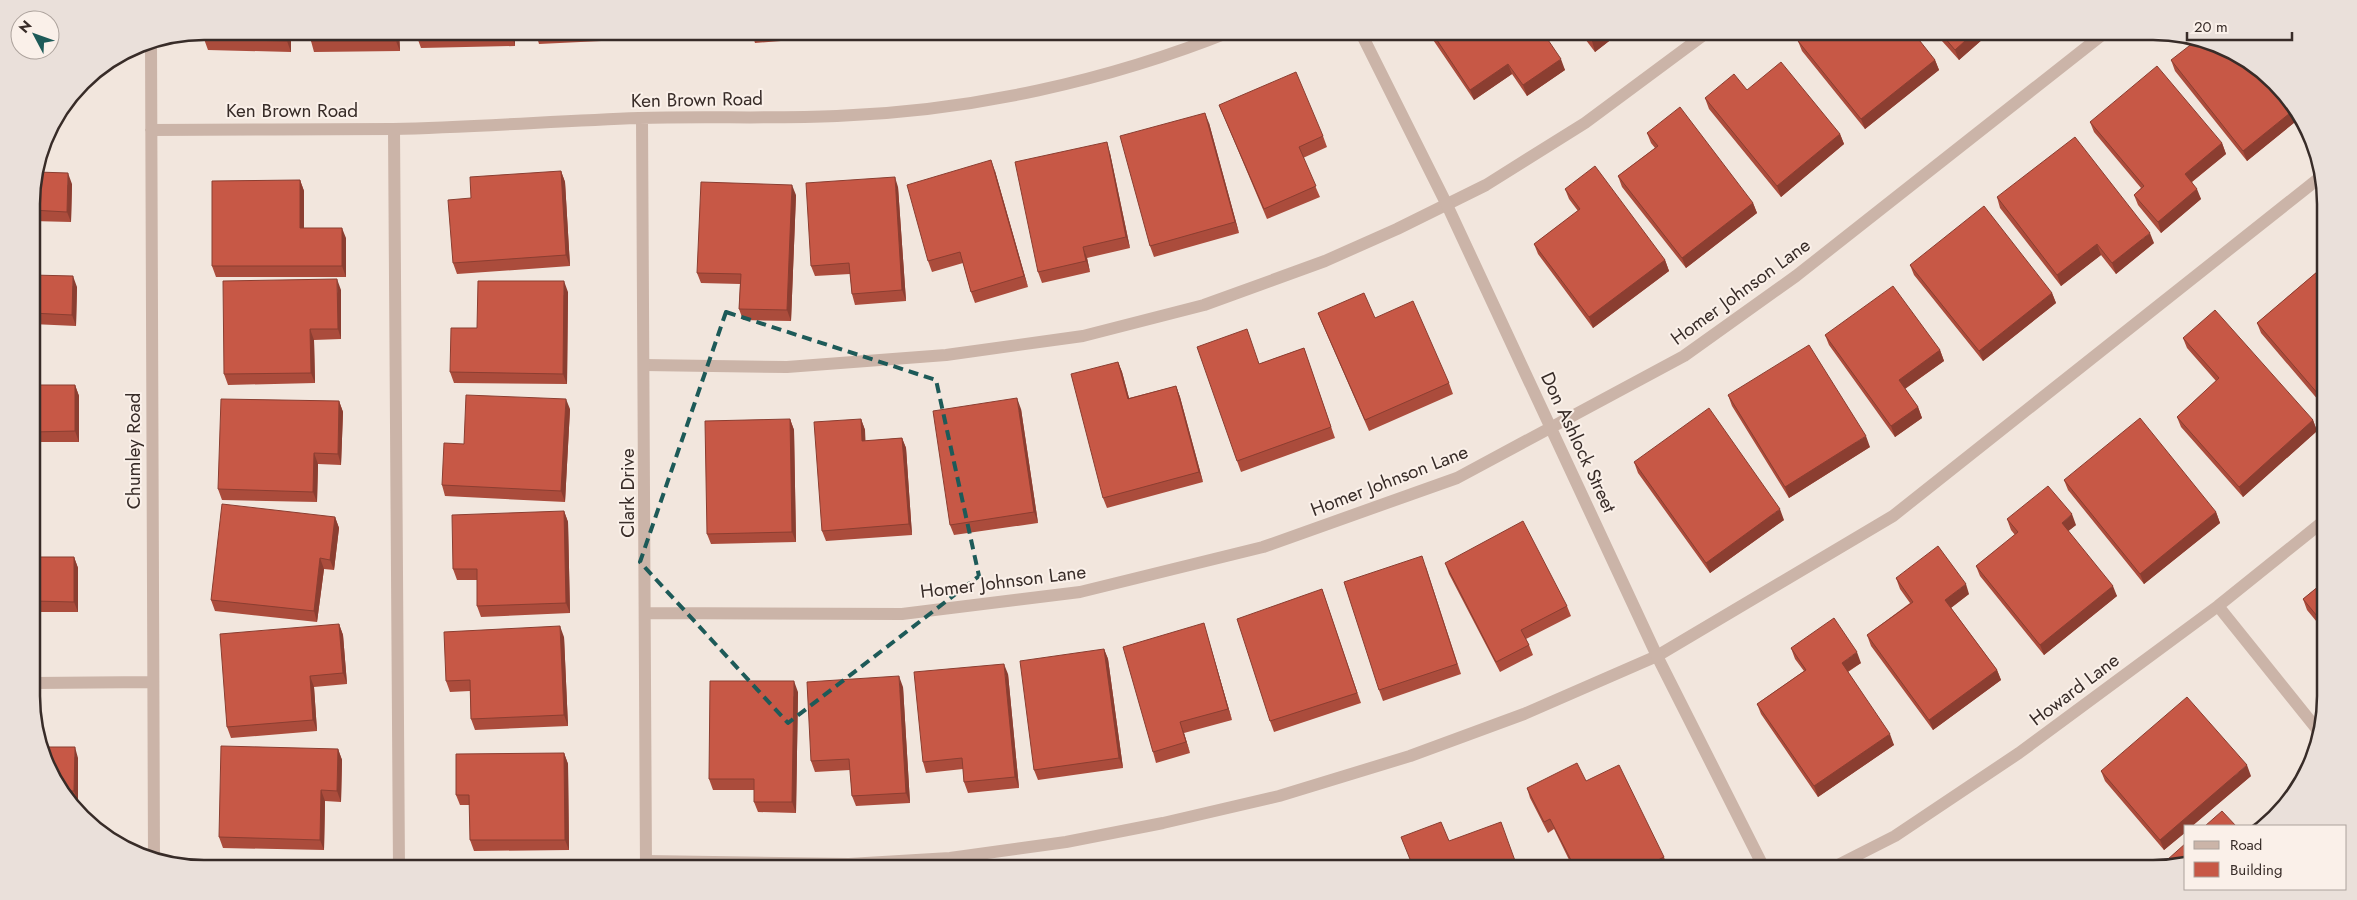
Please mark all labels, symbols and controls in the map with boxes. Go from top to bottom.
north arrow [10,10,60,60]
scale bar [2187,10,2292,42]
text: N [14,16,36,37]
text: 20 m [2194,16,2228,38]
street label: Ken Brown Road [631,85,763,114]
street label: Ken Brown Road [226,97,358,124]
street label: Homer Johnson Lane [1665,231,1816,351]
street label: Don Ashlock Street [1534,367,1623,517]
street label: Chumley Road [120,393,147,509]
street label: Homer Johnson Lane [1306,438,1472,523]
street label: Clark Drive [614,448,641,538]
street label: Homer Johnson Lane [919,558,1088,605]
street label: Howard Lane [2024,647,2125,732]
legend [2184,825,2347,890]
text: Road [2230,834,2262,856]
text: Building [2230,859,2282,881]

